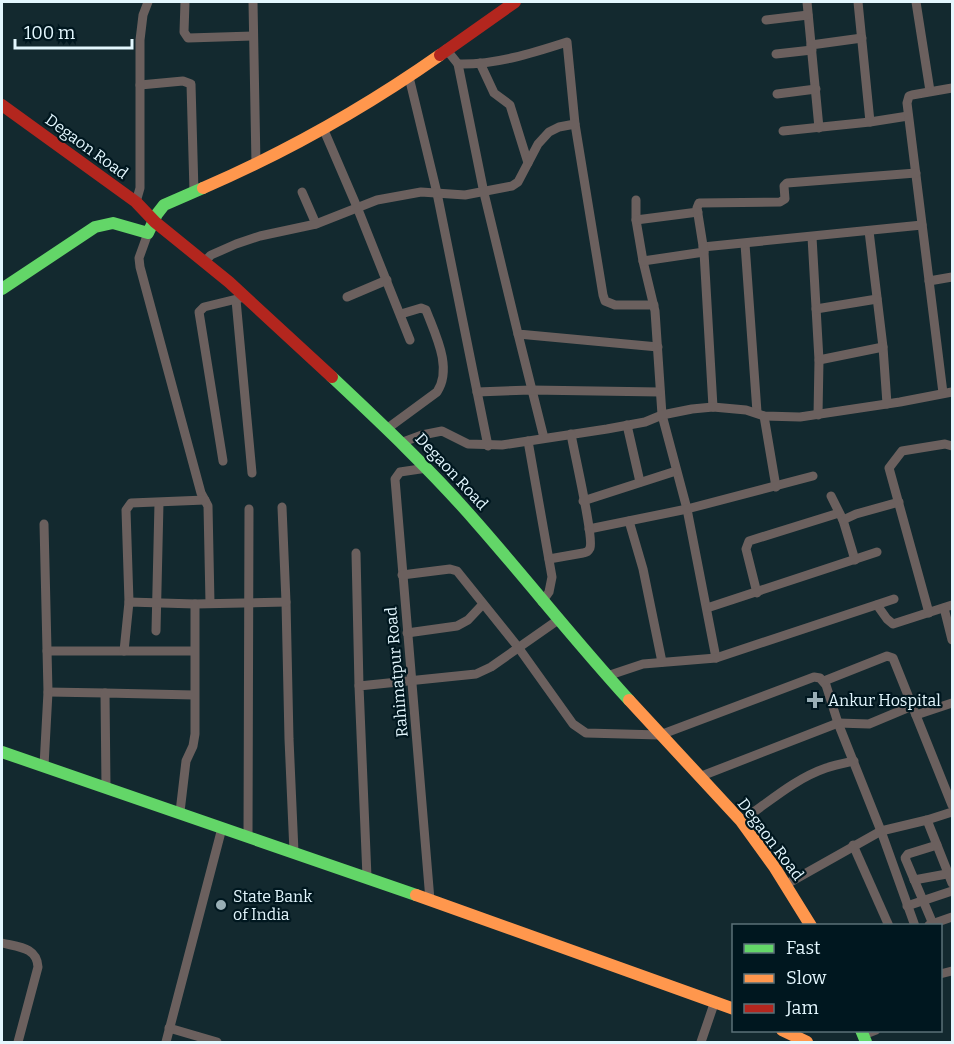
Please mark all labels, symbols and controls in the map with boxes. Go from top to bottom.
scale bar [15,12,132,50]
text: 100 m [24,22,75,44]
street label: Degaon Road [42,110,132,183]
street label: Degaon Road [411,429,492,514]
street label: Rahimatpur Road [381,605,412,738]
marker: Ankur Hospital [806,691,824,709]
place label: Ankur Hospital [828,691,941,710]
street label: Degaon Road [734,795,808,884]
place label: State Bank of India [233,887,312,924]
marker: State Bank of India [214,898,228,912]
legend [732,924,942,1032]
text: Fast [786,937,821,959]
text: Slow [786,967,827,989]
text: Jam [785,997,819,1019]

